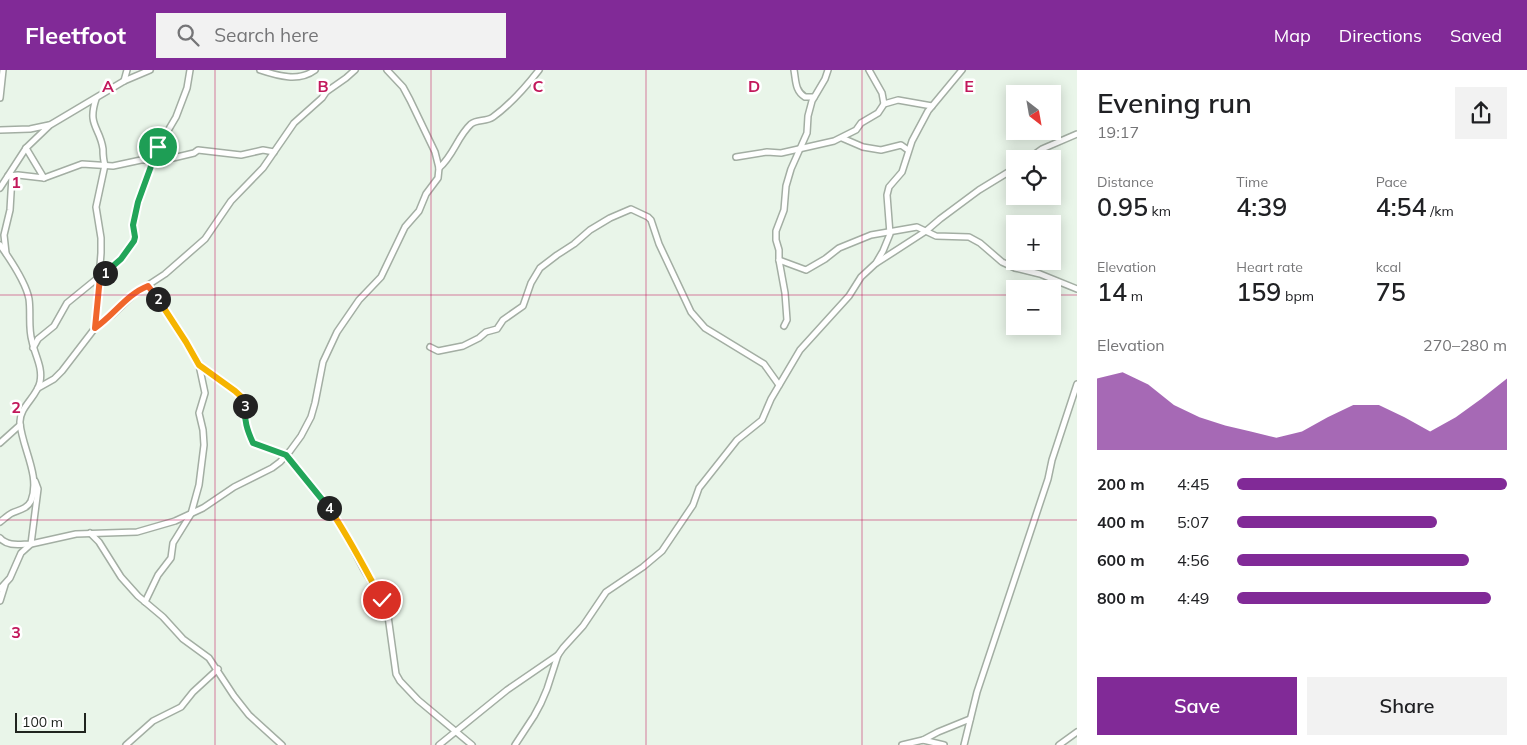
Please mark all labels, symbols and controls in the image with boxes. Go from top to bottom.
search box [156,13,506,58]
text: Fleetfoot [25,20,126,50]
icon: search [174,21,202,49]
text: Search here [214,23,319,47]
text: Map [1274,24,1311,47]
text: Directions [1339,24,1422,47]
text: Saved [1450,24,1502,47]
text: A [102,76,114,96]
text: B [317,76,329,96]
text: C [533,76,544,96]
text: D [748,76,760,96]
text: E [964,76,974,96]
north arrow [1006,85,1061,140]
map controls [1006,85,1061,335]
text: Evening run [1097,85,1252,120]
button: share [1455,87,1507,139]
text: 19:17 [1097,122,1139,142]
pin [137,126,179,168]
icon: arrive [144,133,172,161]
button: locate [1006,150,1061,205]
text: 1 [11,172,21,192]
text: Distance [1097,173,1154,191]
text: Time [1236,173,1268,191]
text: Pace [1376,173,1407,191]
text: 0.95 [1097,191,1148,222]
text: 4:39 [1236,191,1287,222]
text: 4:54 [1376,191,1427,222]
text: km [1148,202,1171,220]
text: /km [1427,202,1454,220]
button: + [1006,215,1061,270]
text: Elevation [1097,258,1156,276]
text: Heart rate [1236,258,1303,276]
text: kcal [1376,258,1401,276]
pin: 1 [92,260,118,286]
text: 1 [101,264,110,282]
text: 14 [1097,276,1127,307]
text: 159 [1236,276,1281,307]
text: 75 [1376,276,1406,307]
button: − [1006,280,1061,335]
pin: 2 [146,286,170,312]
text: m [1127,287,1143,305]
text: bpm [1281,287,1314,305]
text: 2 [154,290,163,308]
text: Elevation [1097,335,1165,355]
text: 270–280 m [1423,335,1507,355]
pin: 3 [232,394,258,418]
text: 2 [11,397,21,417]
text: 3 [241,397,250,415]
text: 200 m [1097,474,1145,494]
text: 4:45 [1177,474,1209,494]
pin: 4 [316,496,342,520]
text: 4 [325,499,334,517]
text: 400 m [1097,512,1145,532]
text: 5:07 [1177,512,1209,532]
text: 600 m [1097,550,1145,570]
text: 4:56 [1177,550,1209,570]
pin [361,579,403,621]
icon: check [368,586,396,614]
text: 800 m [1097,588,1145,608]
text: 4:49 [1177,588,1209,608]
text: 3 [11,622,21,642]
button: Save [1097,677,1297,735]
button: Share [1307,677,1507,735]
scale bar [15,710,86,733]
text: 100 m [22,713,63,731]

